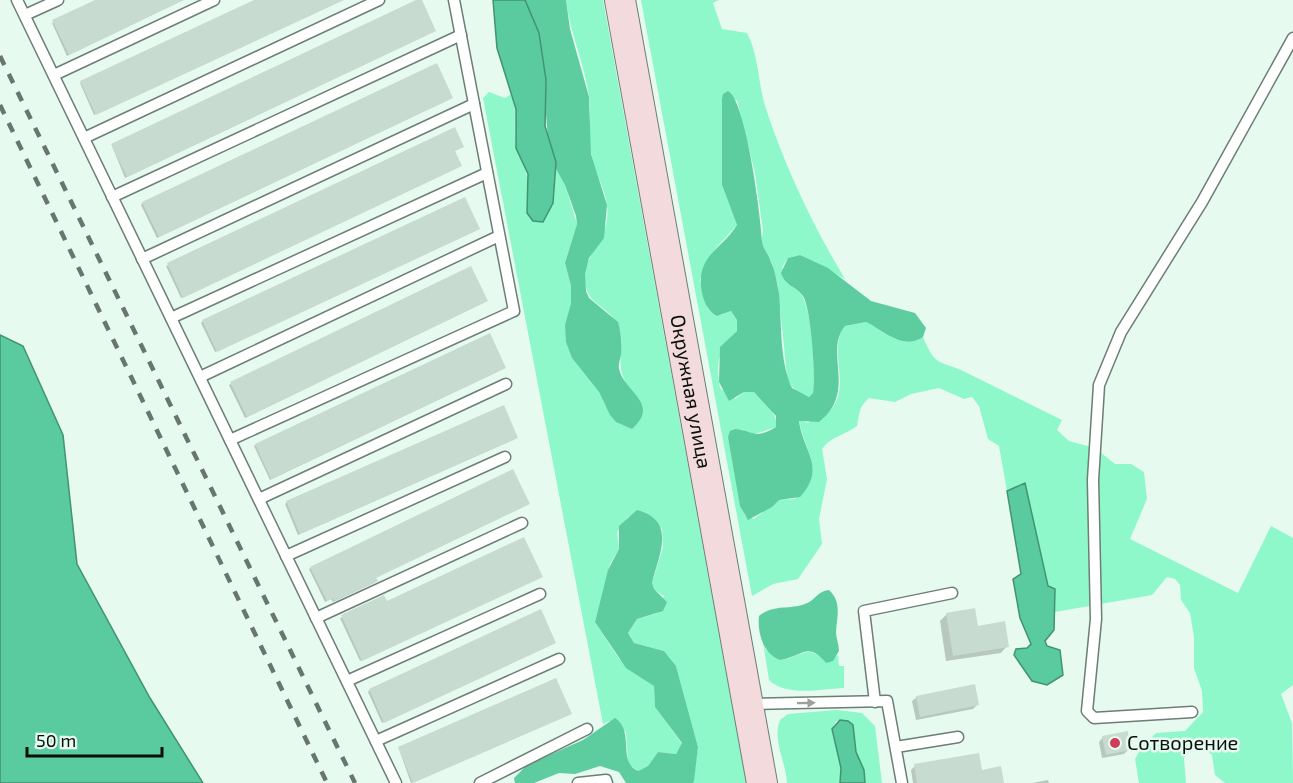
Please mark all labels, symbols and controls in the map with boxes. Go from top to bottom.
street label: Окружная улица [666,313,718,470]
one-way arrow [797,698,816,708]
scale bar [27,720,162,758]
text: 50 m [36,729,76,751]
place label: Сотворение [1127,730,1238,754]
marker: Сотворение [1108,736,1122,750]

